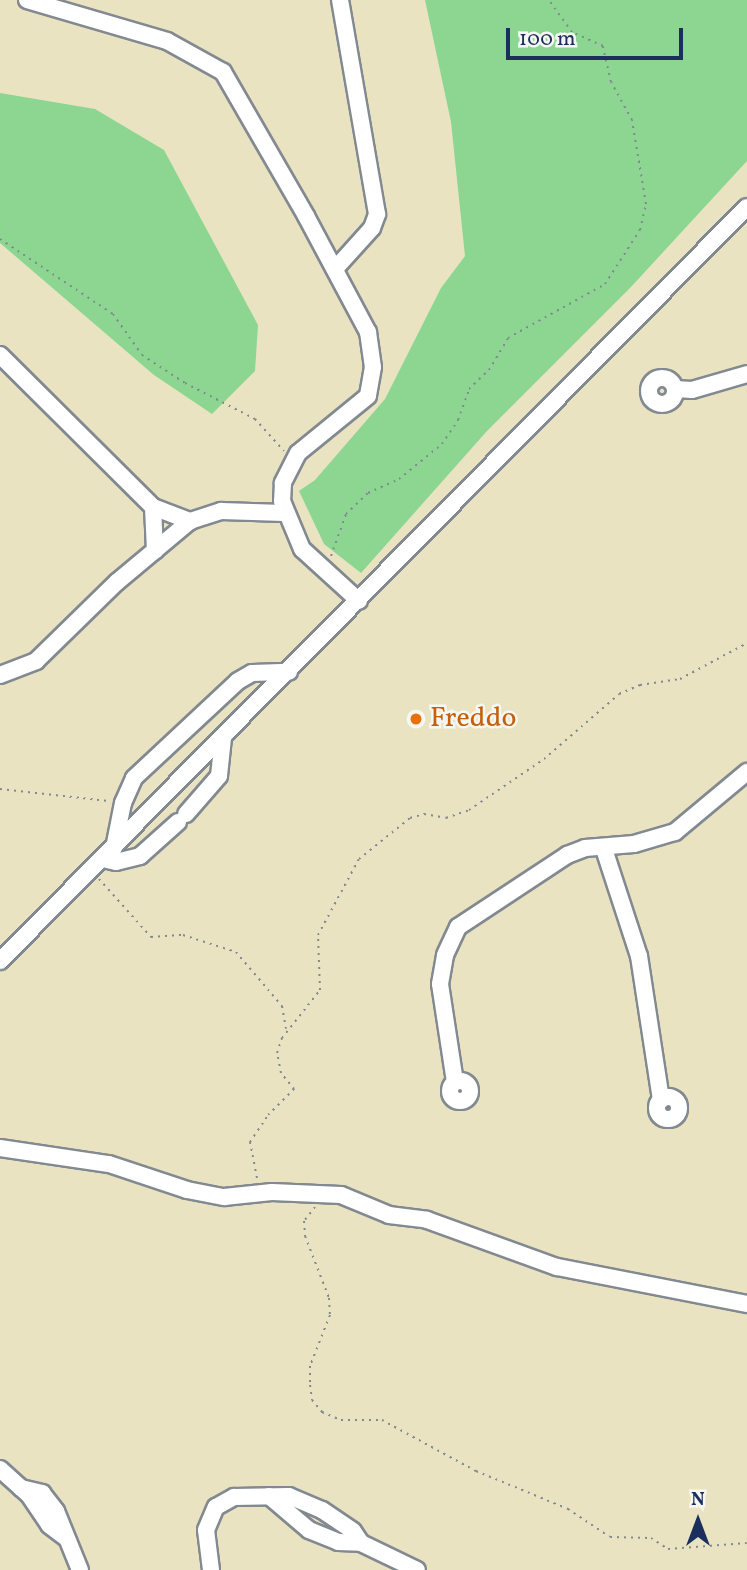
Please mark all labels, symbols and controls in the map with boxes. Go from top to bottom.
scale bar [509,14,686,58]
text: 100 m [519,25,576,54]
place label: Freddo [430,702,516,736]
marker: Freddo [408,711,424,727]
north arrow [663,1486,733,1556]
text: N [691,1487,705,1513]

